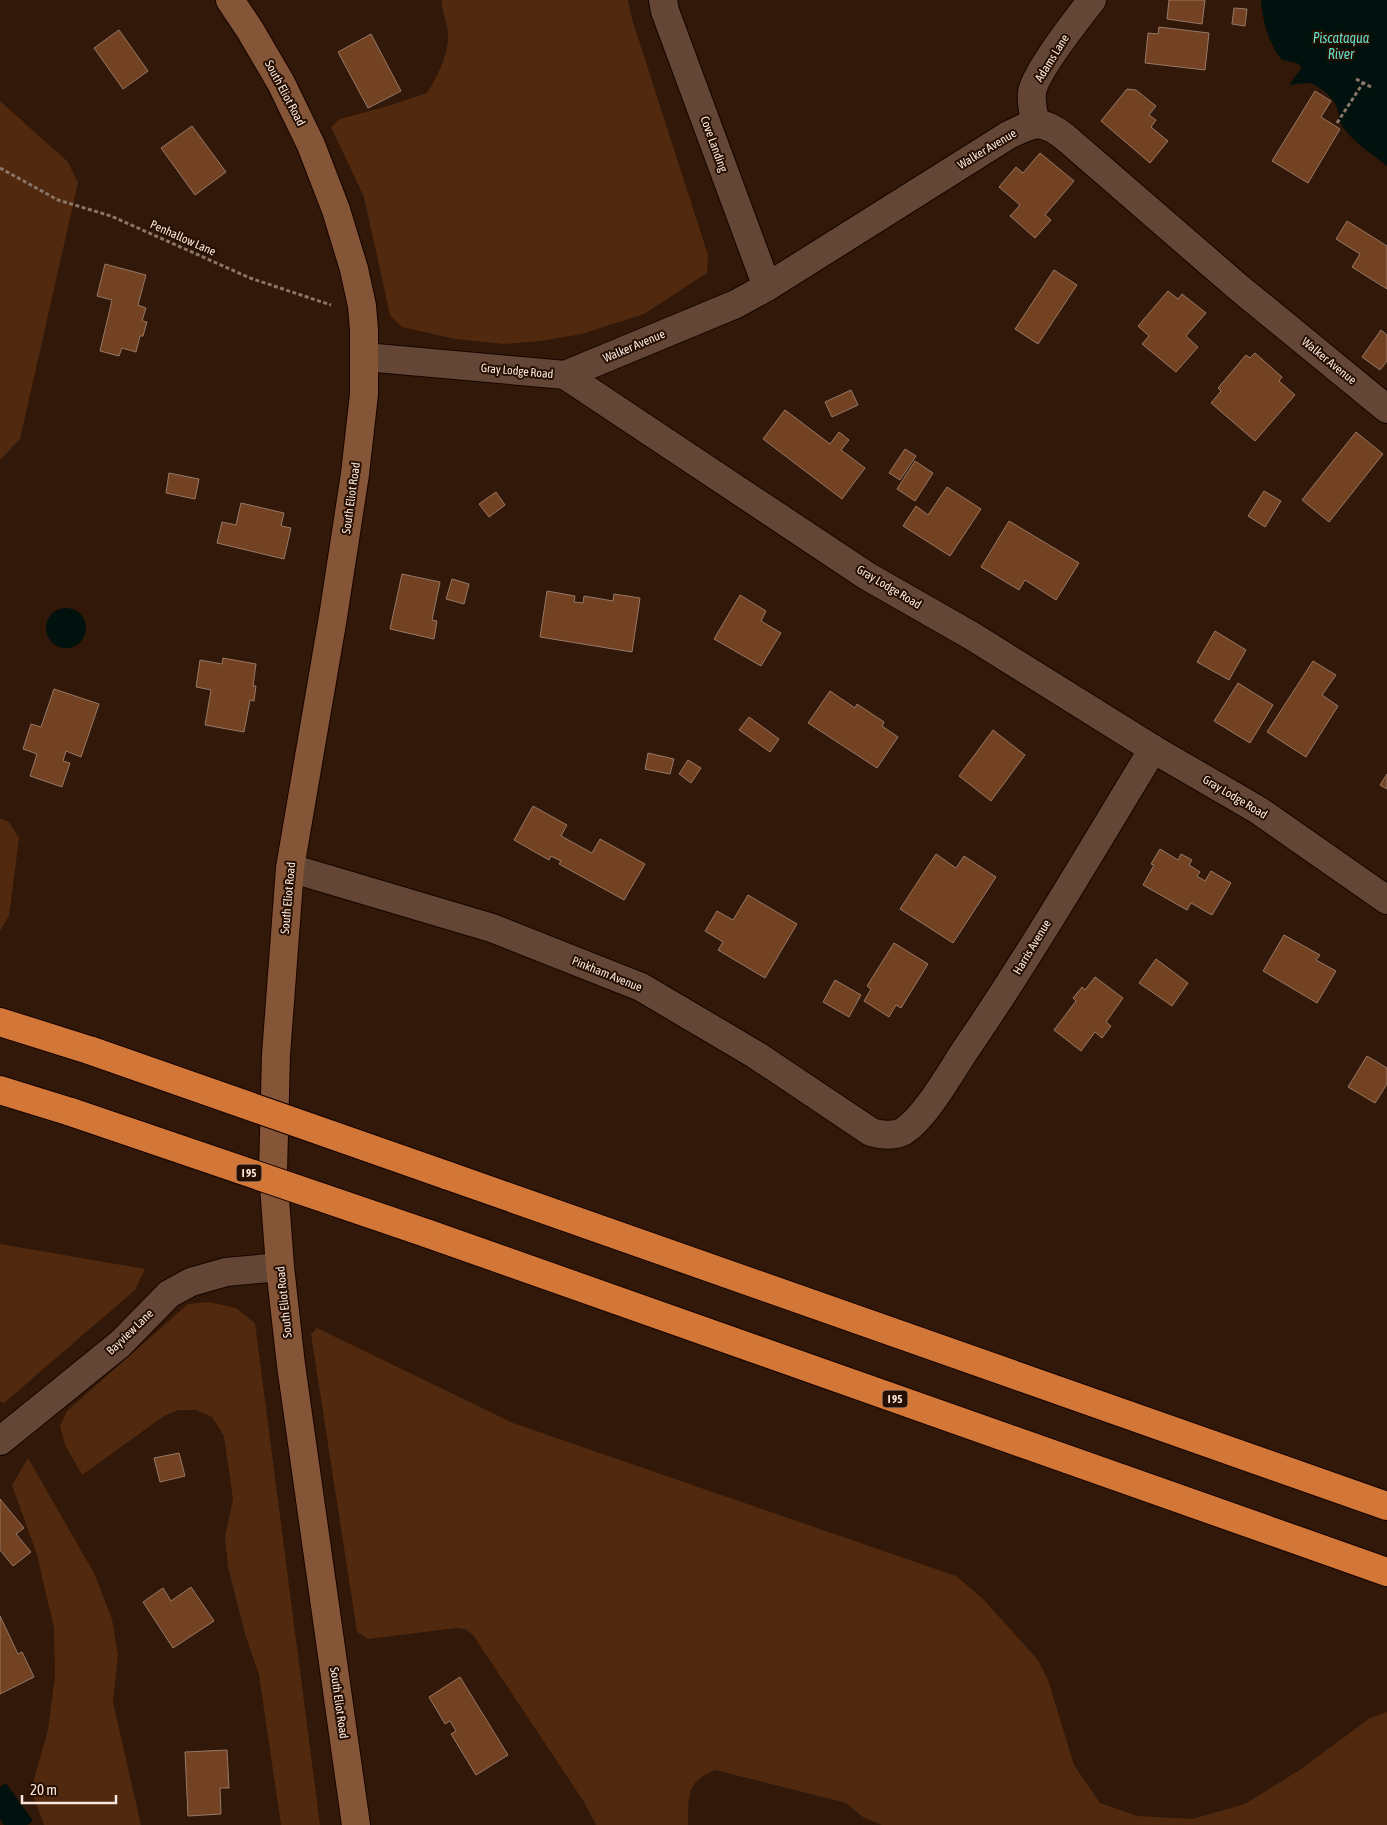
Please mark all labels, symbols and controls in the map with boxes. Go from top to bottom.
water label: Piscataqua River [1313,30,1370,62]
street label: Adams Lane [1032,32,1072,84]
street label: South Eliot Road [262,58,308,128]
street label: Cove Landing [697,114,731,175]
street label: Walker Avenue [955,126,1019,172]
street label: Penhallow Lane [148,217,218,259]
street label: Walker Avenue [601,327,667,365]
street label: Walker Avenue [1299,335,1359,387]
street label: Gray Lodge Road [480,361,554,381]
street label: South Eliot Road [339,461,363,535]
street label: Gray Lodge Road [854,562,924,612]
street label: Gray Lodge Road [1200,772,1270,822]
street label: South Eliot Road [278,861,298,935]
street label: Harris Avenue [1010,917,1054,977]
street label: Pinkham Avenue [570,954,644,994]
road number: I 95 [236,1164,262,1182]
street label: South Eliot Road [273,1265,295,1339]
street label: Bayview Lane [104,1306,156,1358]
road number: I 95 [882,1390,908,1408]
street label: South Eliot Road [327,1666,351,1740]
scale bar [22,1772,116,1804]
text: 20 m [30,1781,57,1798]

